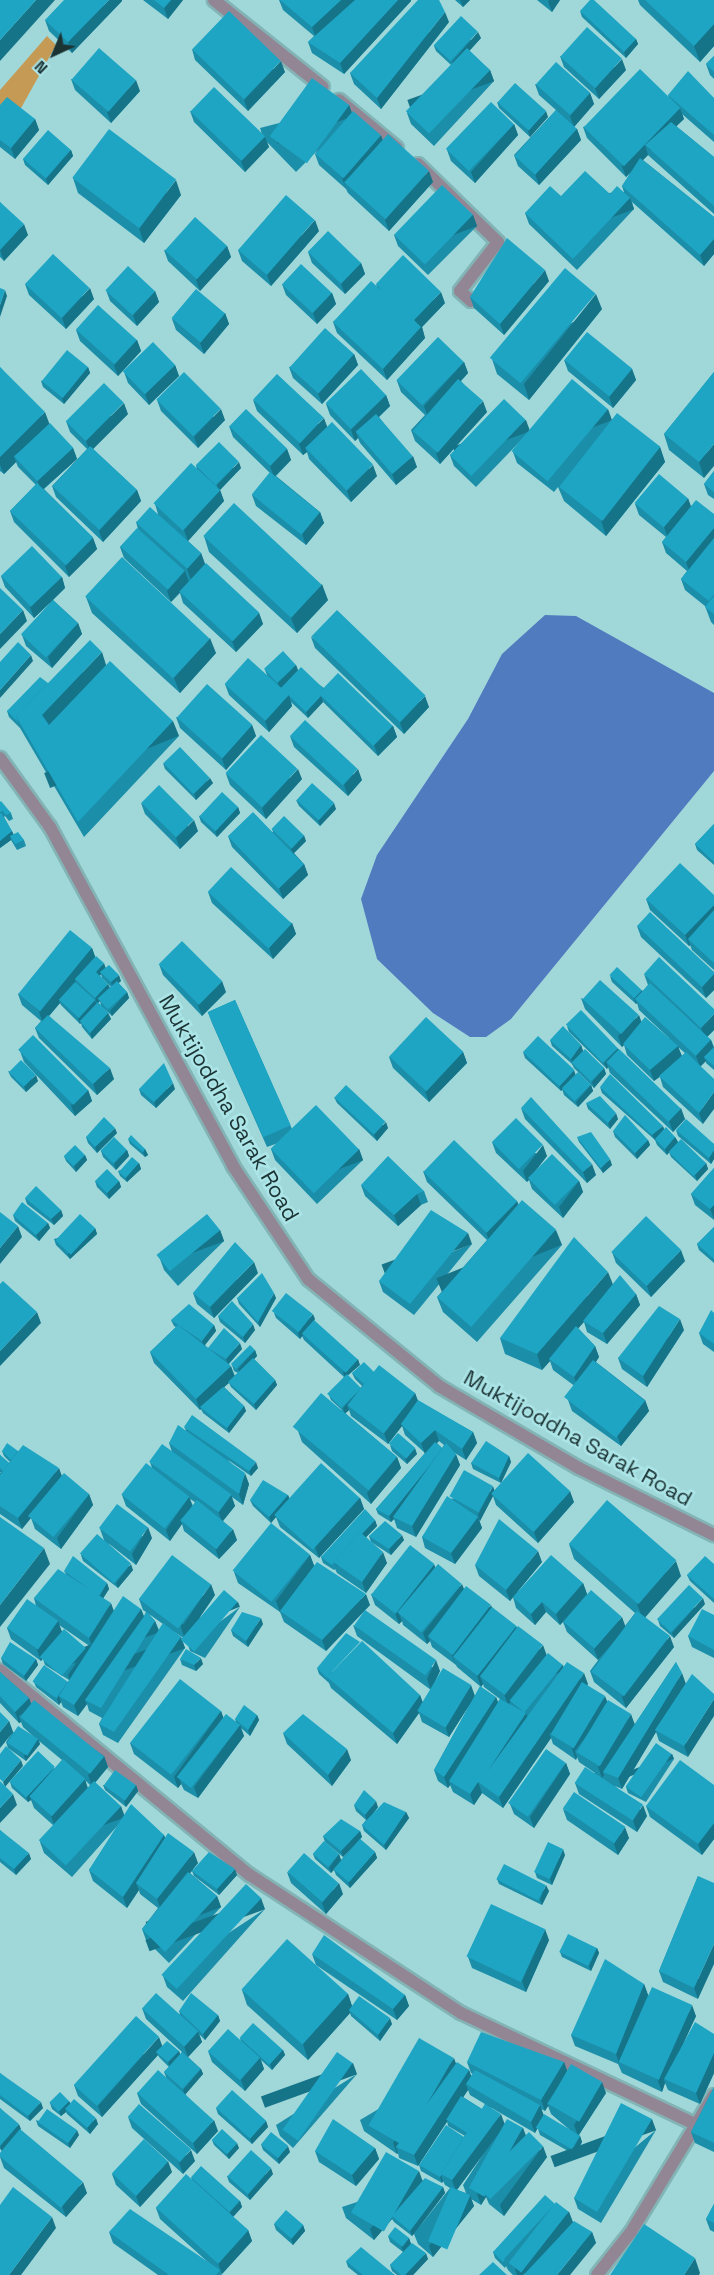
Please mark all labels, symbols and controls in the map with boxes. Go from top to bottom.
north arrow [24,24,84,84]
text: N [30,56,52,79]
street label: Muktijoddha Sarak Road [153,990,305,1226]
street label: Muktijoddha Sarak Road [459,1364,697,1512]

